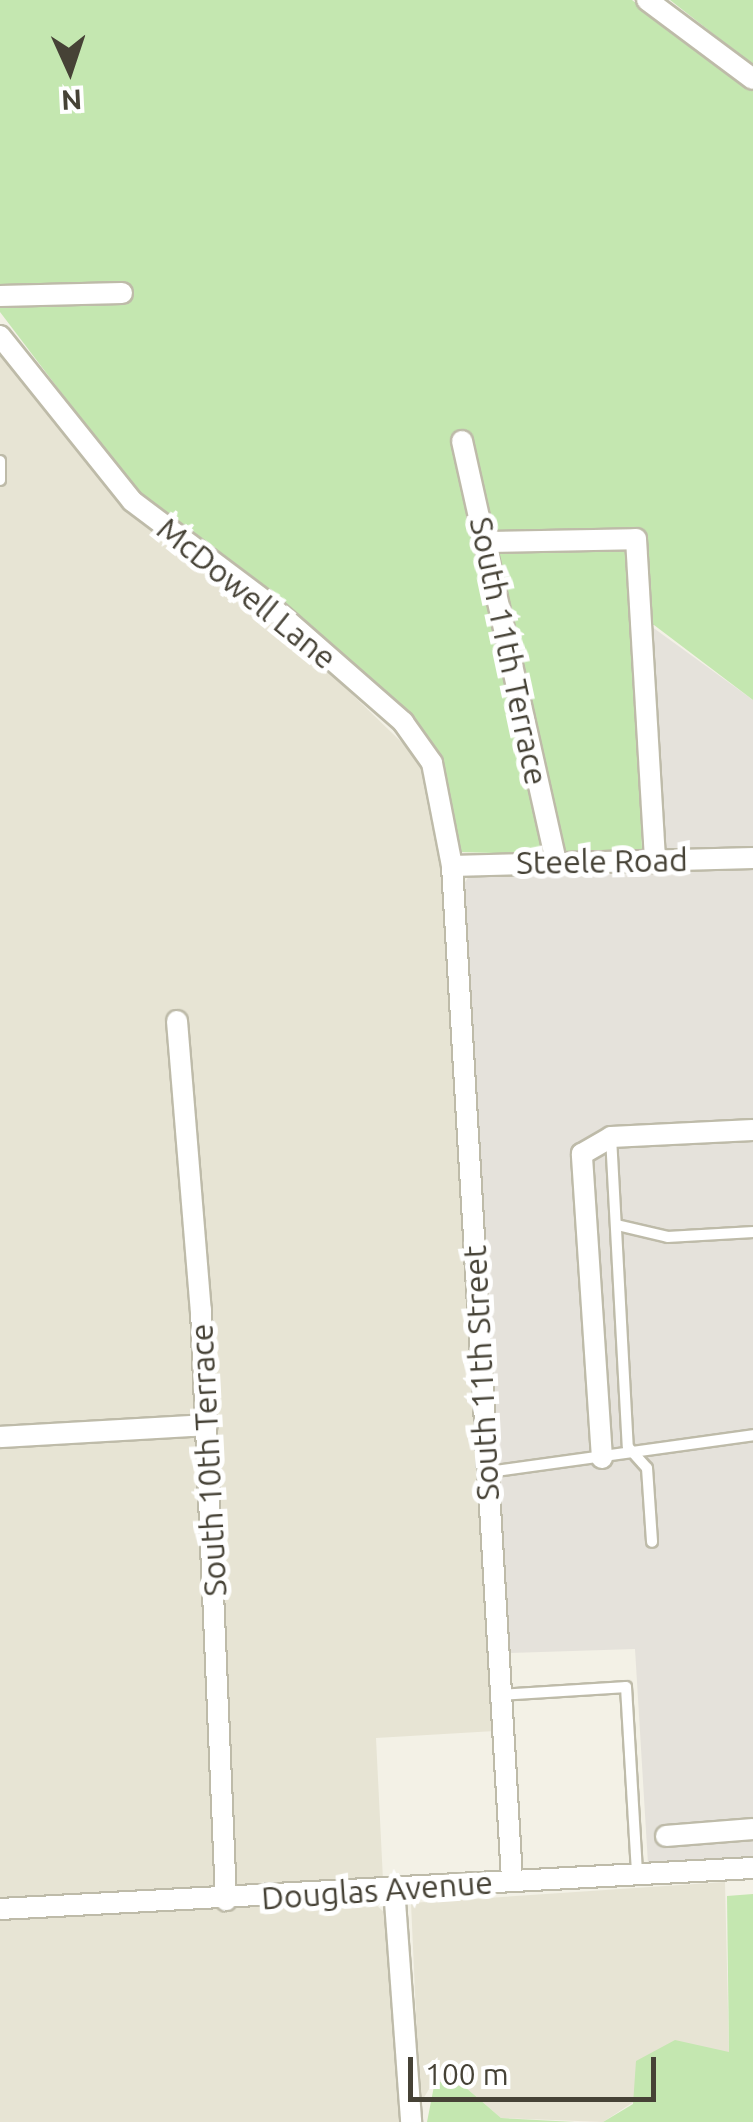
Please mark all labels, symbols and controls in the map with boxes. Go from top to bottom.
north arrow [20,20,120,120]
text: N [60,84,83,116]
street label: McDowell Lane [150,509,344,677]
street label: South 11th Terrace [462,513,556,789]
street label: Steele Road [516,840,688,882]
street label: South 11th Street [455,1244,507,1502]
street label: South 10th Terrace [182,1323,234,1597]
street label: Douglas Avenue [260,1863,494,1917]
scale bar [413,2037,660,2099]
text: 100 m [425,2057,509,2091]

